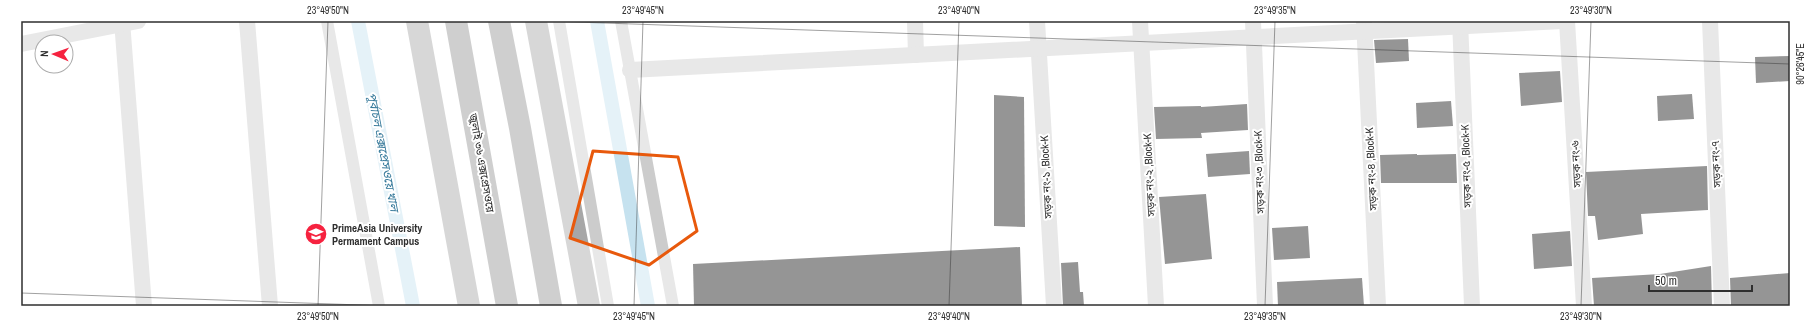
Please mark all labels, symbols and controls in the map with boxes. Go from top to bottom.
text: 23°49'50"N [307,4,349,17]
text: 23°49'45"N [622,4,664,17]
text: 23°49'40"N [938,4,980,17]
text: 23°49'35"N [1254,4,1296,17]
text: 23°49'30"N [1570,4,1612,17]
north arrow [34,34,74,74]
text: 90°26'45"E [1794,43,1807,85]
text: N [37,50,51,57]
water label: পূর্বাচল এক্সপ্রেসওয়ে খাল [364,91,403,215]
street label: জুলাই ৩৬ এক্সপ্রেসওয়ে [466,111,498,214]
street label: সড়ক নং-৫ ,Block-K [1458,124,1474,209]
street label: সড়ক নং-৪ ,Block-K [1362,127,1380,212]
street label: সড়ক নং-৩ ,Block-K [1251,130,1267,215]
street label: সড়ক নং-২ ,Block-K [1140,133,1158,218]
street label: সড়ক নং-১ ,Block-K [1037,135,1055,220]
street label: সড়ক নং-৬ [1568,140,1584,189]
street label: সড়ক নং-৭ [1708,140,1724,189]
school or university icon: PrimeAsia University Permament Campus [303,221,329,247]
place label: PrimeAsia University Permament Campus [332,221,422,248]
scale bar [1649,267,1752,293]
text: 50 m [1655,273,1677,289]
text: 23°49'50"N [297,310,339,323]
text: 23°49'45"N [613,310,655,323]
text: 23°49'40"N [928,310,970,323]
text: 23°49'35"N [1244,310,1286,323]
text: 23°49'30"N [1560,310,1602,323]

